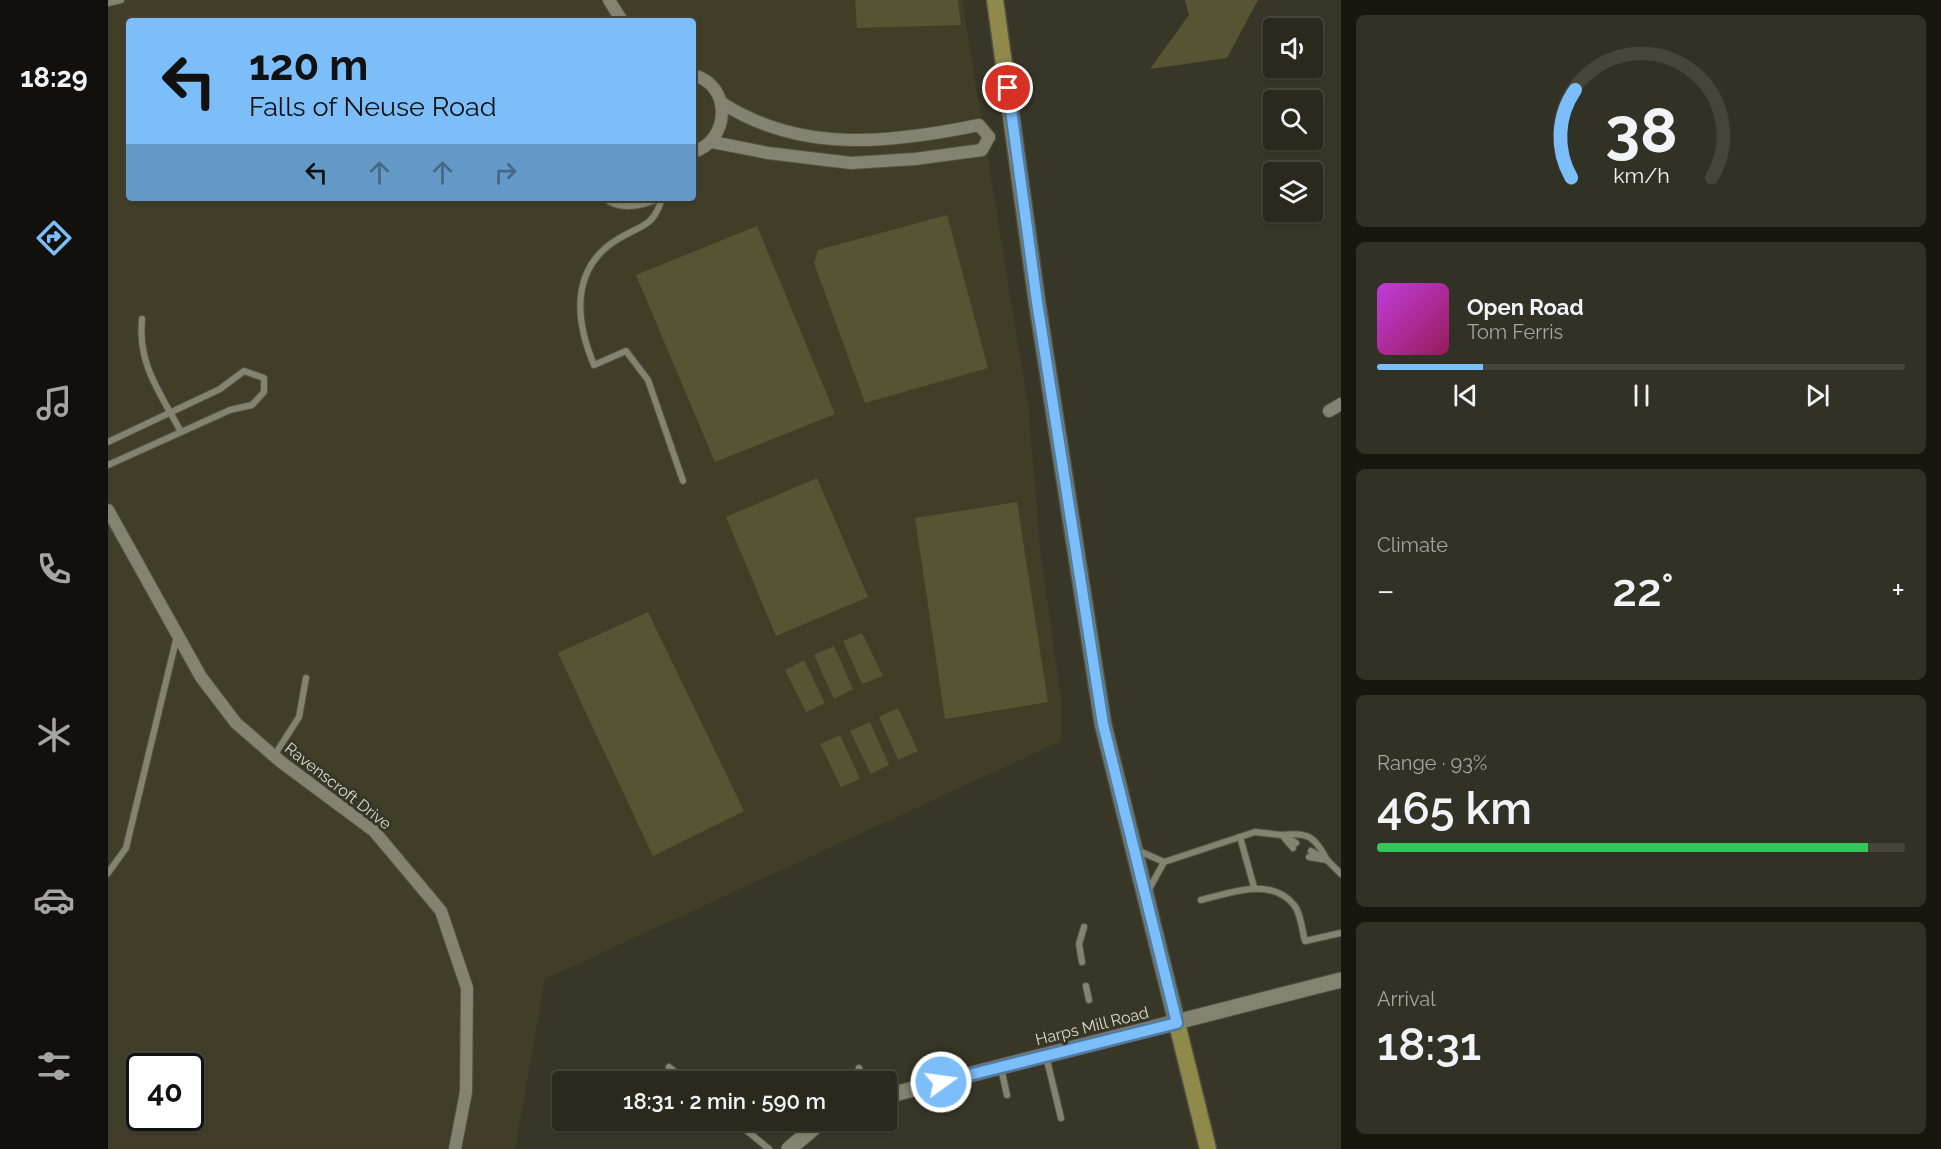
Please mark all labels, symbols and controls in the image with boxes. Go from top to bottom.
map controls [1263,18,1323,222]
button: sound [1263,18,1323,78]
text: 120 m [249,41,368,90]
icon: left [150,42,228,120]
text: 18:29 [20,62,88,93]
pin [982,62,1033,113]
icon: arrive [991,71,1024,104]
button: search [1263,90,1323,150]
text: Falls of Neuse Road [249,91,497,122]
text: 38 [1605,93,1677,167]
icon: left [300,156,333,189]
icon: ahead [363,156,396,189]
icon: ahead [426,156,459,189]
icon: right [489,156,522,189]
button: layers [1263,162,1323,222]
text: km/h [1613,163,1669,188]
icon: directions [33,217,75,259]
text: Open Road [1467,294,1584,320]
text: Tom Ferris [1467,320,1563,344]
icon: previous [1449,379,1482,412]
icon: pause [1625,379,1658,412]
icon: next [1801,379,1834,412]
icon: music [33,382,75,424]
text: Climate [1377,533,1448,557]
icon: phone [33,548,75,590]
text: 22° [1612,564,1674,617]
text: − [1377,571,1395,610]
text: + [1891,571,1905,610]
icon: climate [33,714,75,756]
street label: Ravenscroft Drive [281,739,395,833]
text: Range · 93% [1377,751,1487,775]
text: 465 km [1377,782,1532,835]
icon: car [33,879,75,921]
text: Arrival [1377,987,1436,1011]
street label: Harps Mill Road [1033,1003,1151,1049]
text: 18:31 [1377,1018,1481,1071]
icon: filters [33,1045,75,1087]
position arrow [909,1050,973,1114]
speed limit sign: 40 [126,1053,204,1131]
text: 18:31 · 2 min · 590 m [623,1088,826,1114]

